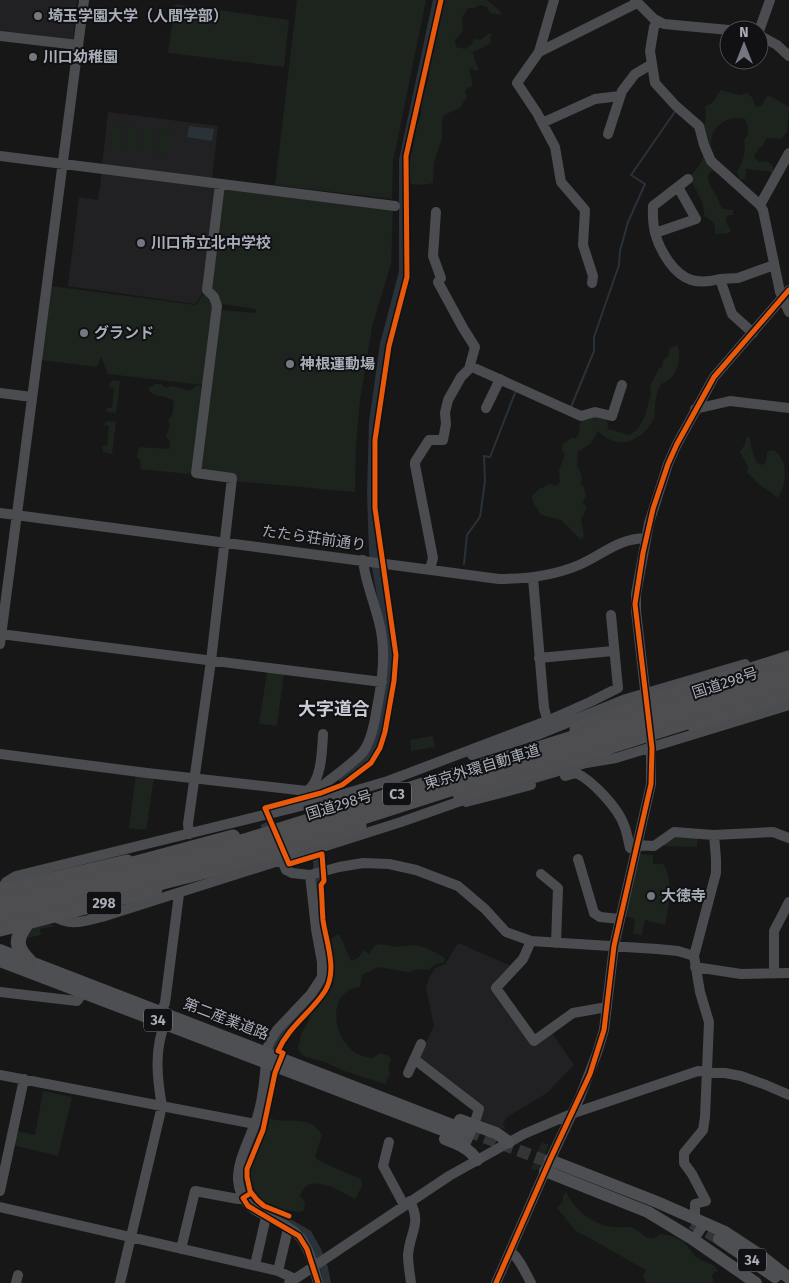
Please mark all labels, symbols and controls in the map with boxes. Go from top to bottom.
place label: 埼玉学園大学（人間学部） [48,7,228,25]
marker: 埼玉学園大学（人間学部） [32,10,44,22]
north arrow [719,20,769,70]
text: N [739,24,749,41]
place label: 川口幼稚園 [43,48,118,66]
marker: 川口幼稚園 [27,51,39,63]
place label: 川口市立北中学校 [151,234,271,252]
marker: 川口市立北中学校 [135,237,147,249]
place label: グランド [94,324,154,342]
marker: グランド [78,327,90,339]
place label: 神根運動場 [299,355,375,373]
marker: 神根運動場 [284,358,296,370]
street label: たたら荘前通り [261,522,367,554]
street label: 国道298号 [690,664,760,702]
district label: 大字道合 [298,698,370,720]
street label: 東京外環自動車道 [422,741,542,793]
road number: C3 [383,782,411,806]
street label: 国道298号 [304,786,374,824]
place label: 大徳寺 [661,887,706,905]
marker: 大徳寺 [645,890,657,902]
road number: 298 [86,891,122,914]
street label: 第二産業道路 [181,994,271,1044]
road number: 34 [144,1008,172,1032]
road number: 34 [738,1248,766,1272]

